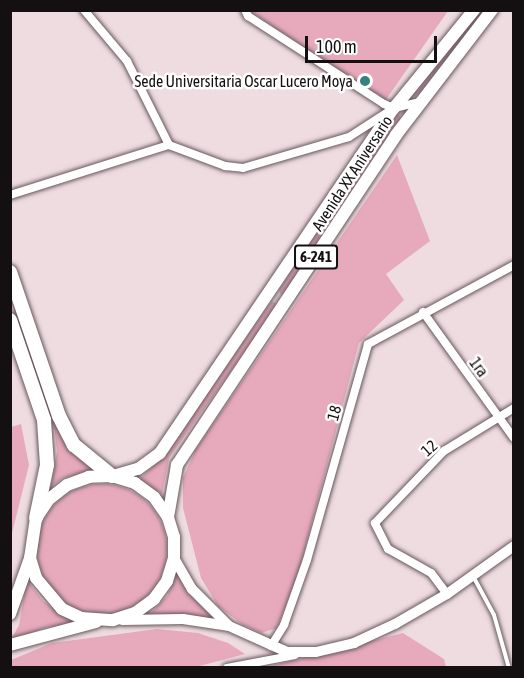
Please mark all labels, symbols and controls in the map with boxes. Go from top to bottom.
scale bar [308,24,440,62]
text: 100 m [316,36,357,57]
place label: Sede Universitaria Oscar Lucero Moya [135,71,353,91]
marker: Sede Universitaria Oscar Lucero Moya [358,74,372,88]
street label: Avenida XX Aniversario [308,112,396,234]
road number: 6-241 [294,245,338,269]
street label: 1ra [466,354,492,380]
street label: 18 [323,403,345,423]
street label: 12 [417,436,441,460]

